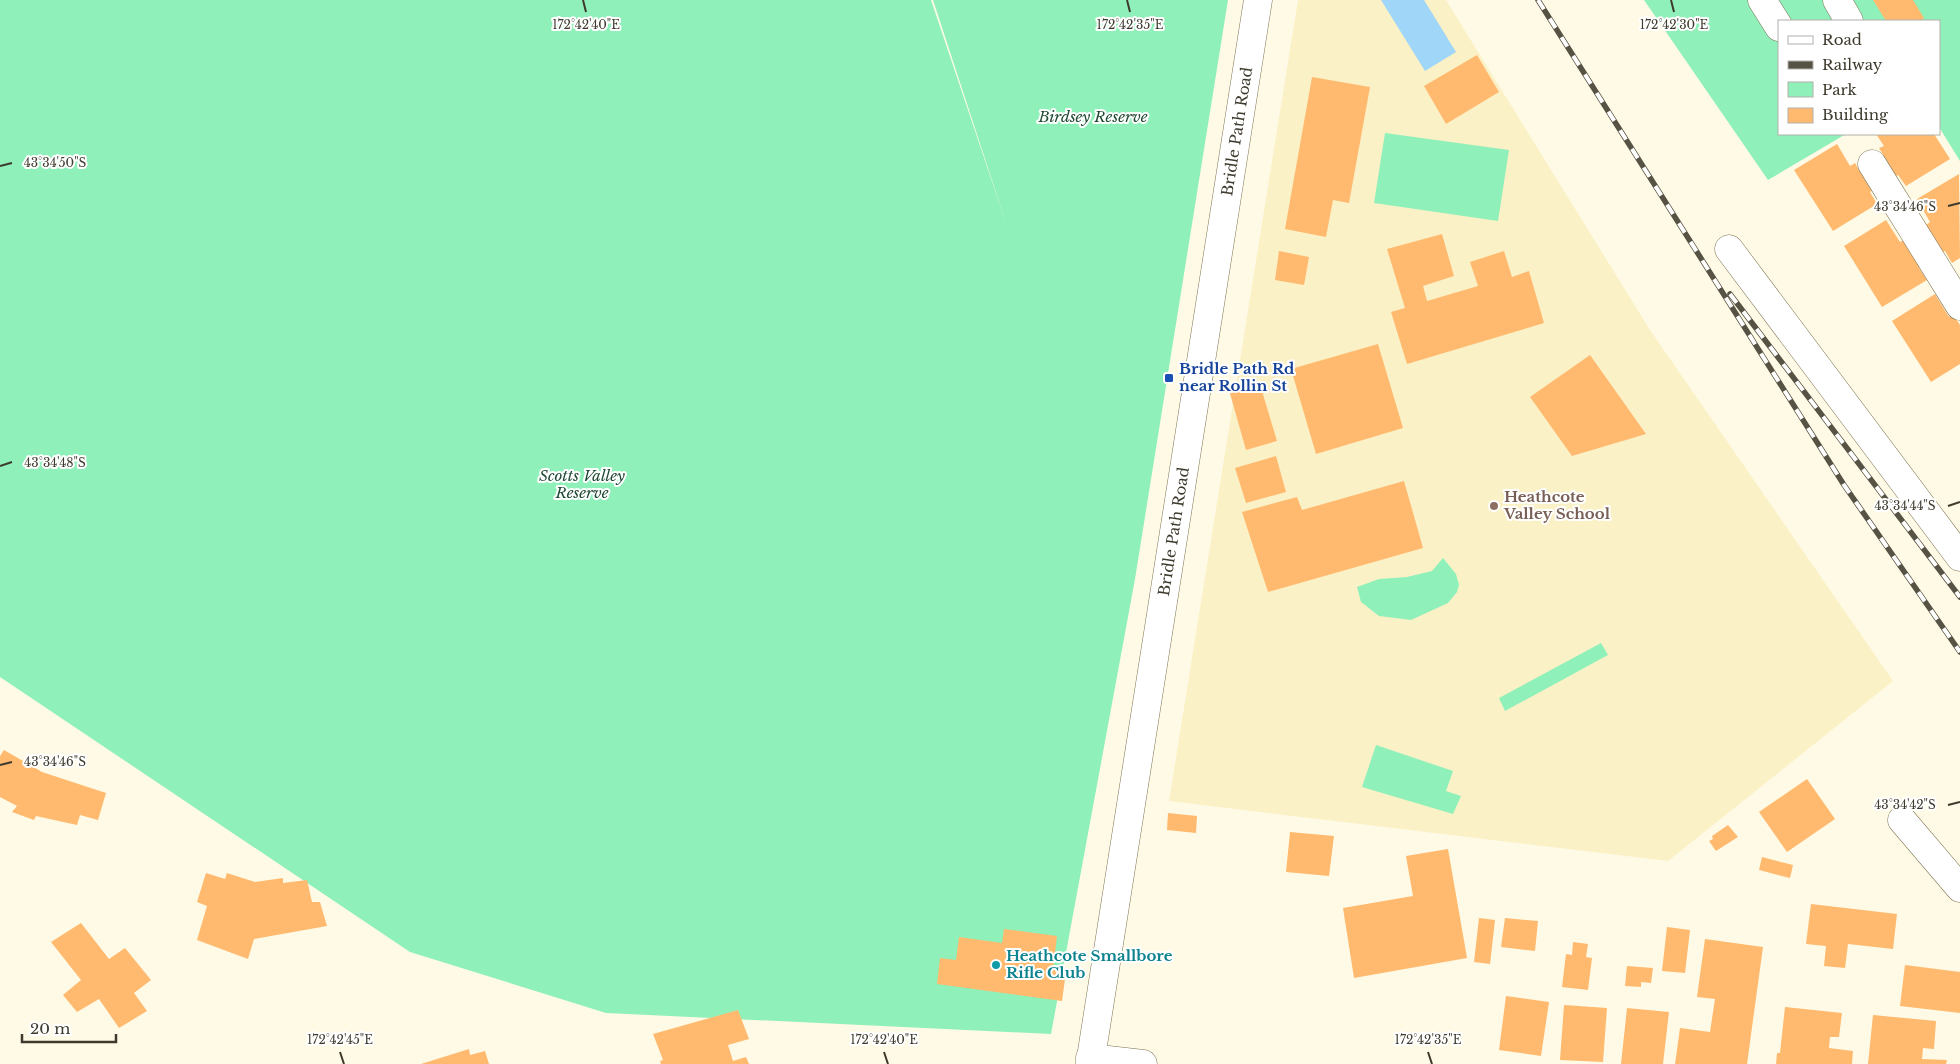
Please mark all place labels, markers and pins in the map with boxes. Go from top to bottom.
place label: Bridle Path Rd near Rollin St [1179,359,1295,395]
marker: Bridle Path Rd near Rollin St [1163,372,1175,384]
place label: Heathcote Valley School [1503,487,1611,523]
marker: Heathcote Valley School [1488,500,1500,512]
place label: Heathcote Smallbore Rifle Club [1006,946,1173,982]
marker: Heathcote Smallbore Rifle Club [990,959,1002,971]

